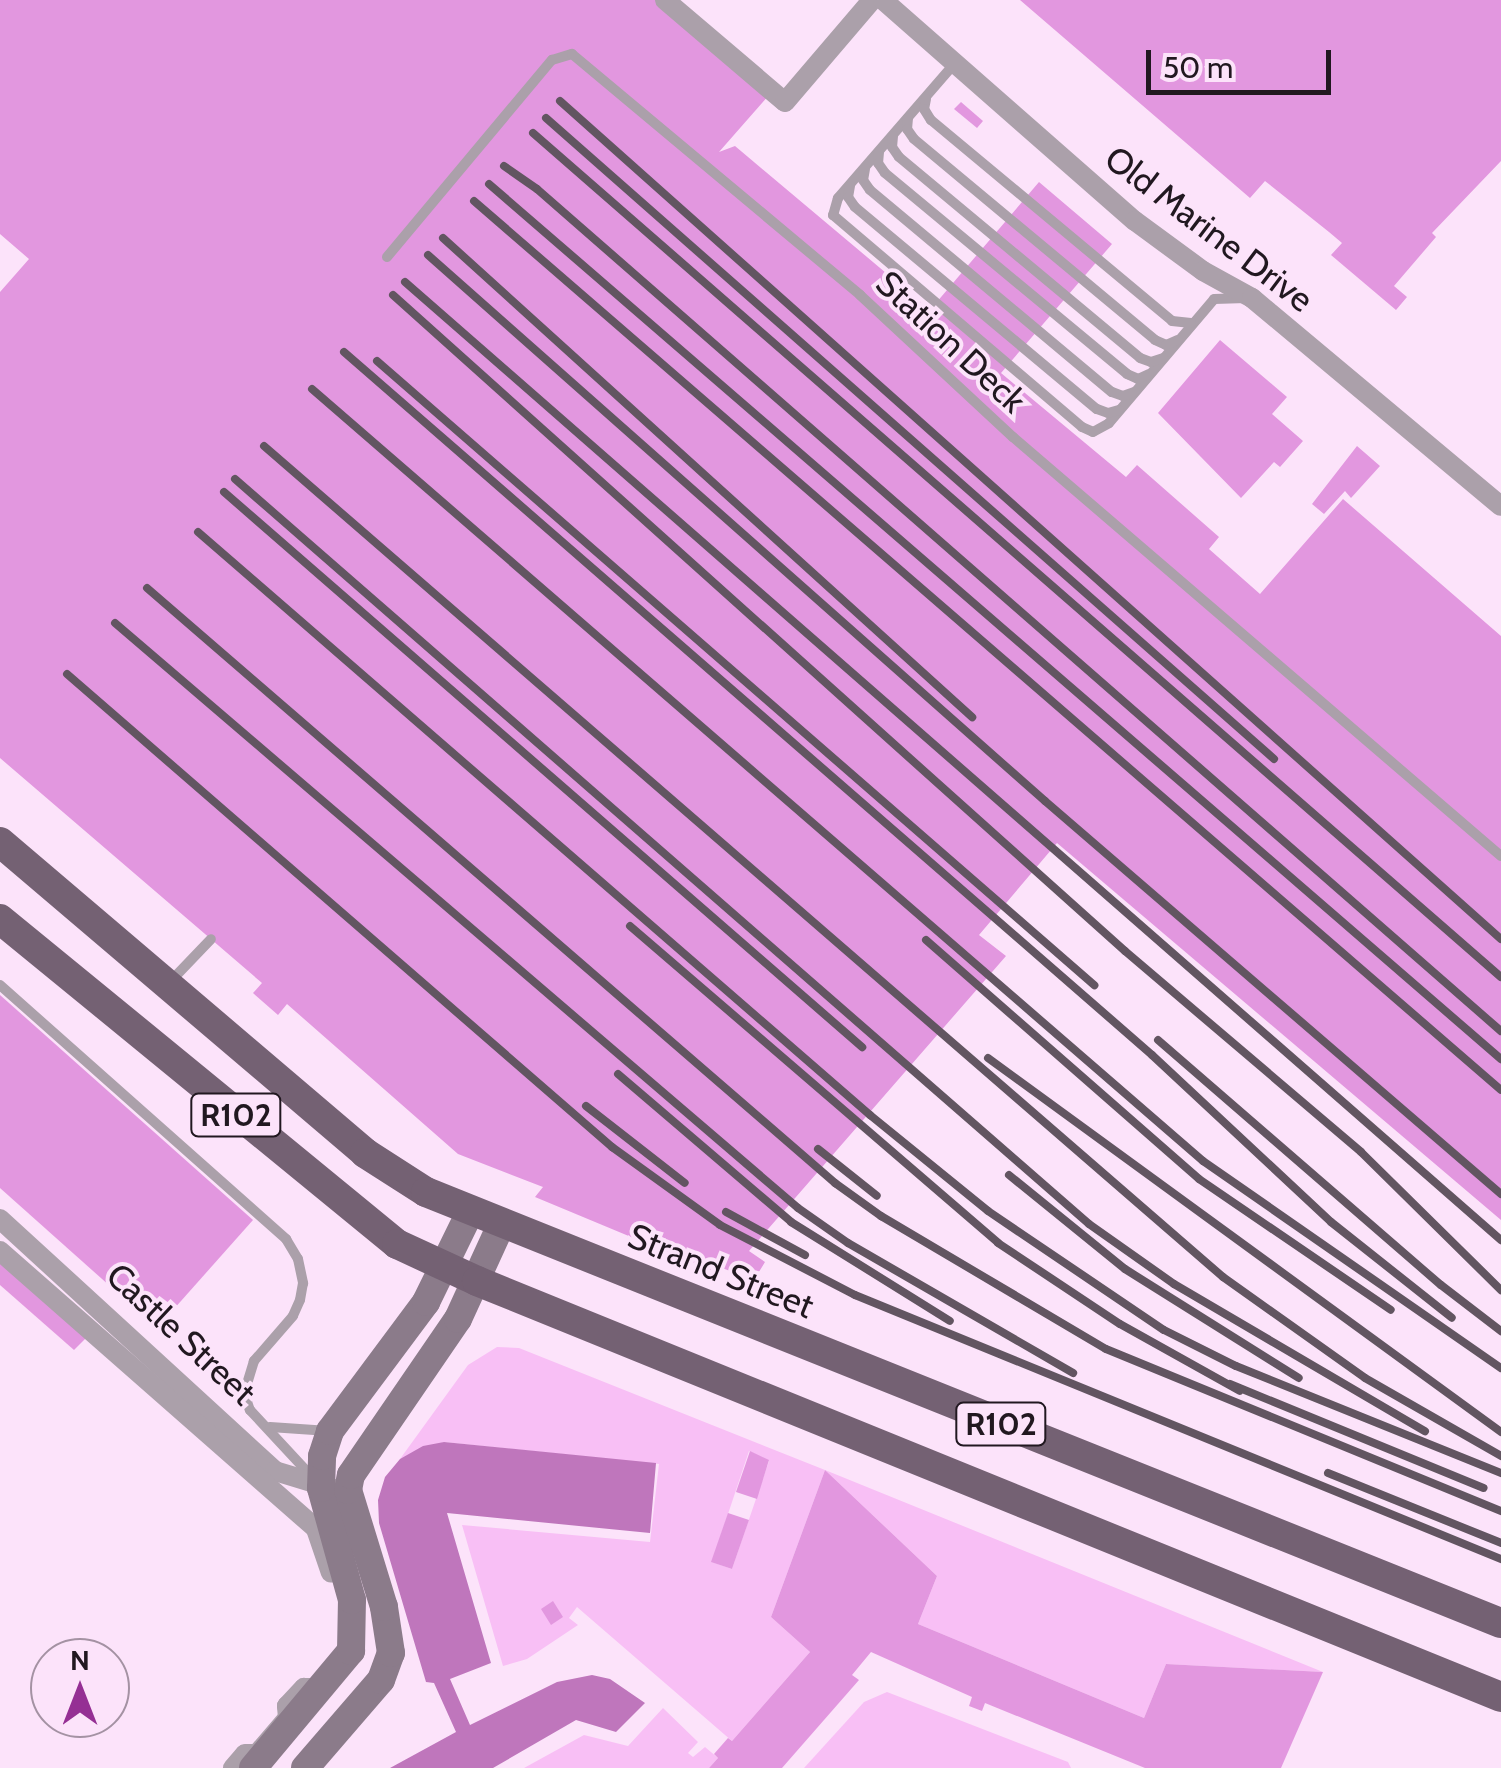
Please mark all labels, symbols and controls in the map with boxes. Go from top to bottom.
scale bar [1151,30,1336,92]
text: 50 m [1163,49,1233,86]
street label: Old Marine Drive [1097,137,1321,321]
street label: Station Deck [868,262,1034,422]
road number: R102 [188,1088,284,1142]
street label: Strand Street [622,1215,820,1327]
street label: Castle Street [98,1254,264,1414]
road number: R102 [954,1397,1048,1451]
north arrow [30,1638,130,1738]
text: N [70,1643,90,1677]

